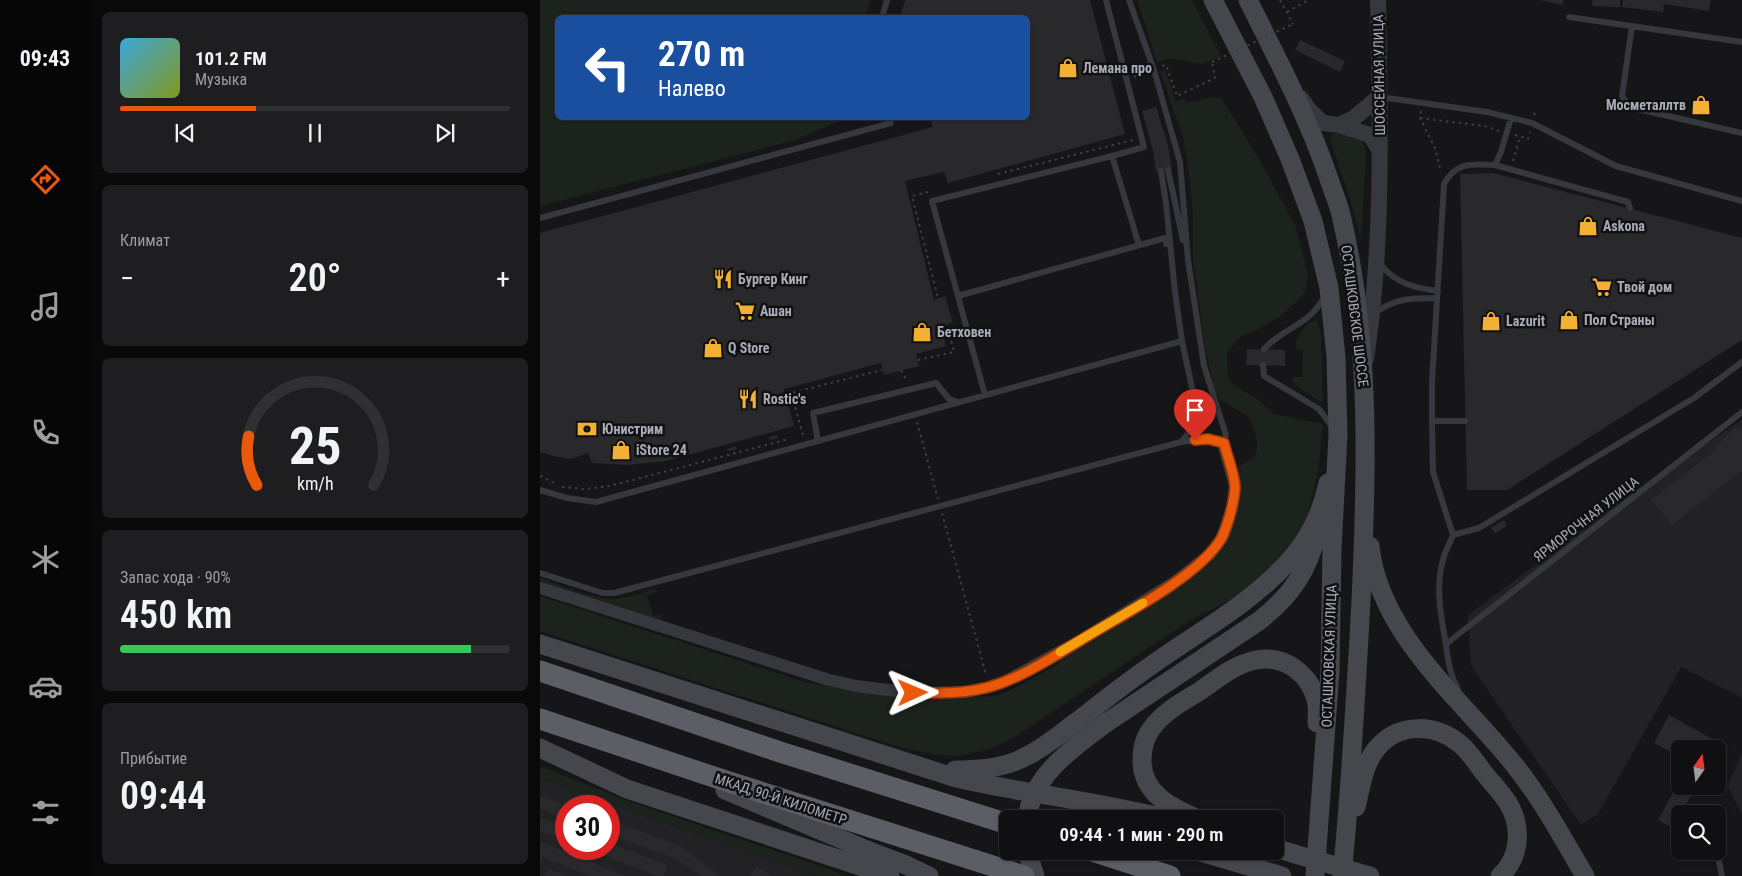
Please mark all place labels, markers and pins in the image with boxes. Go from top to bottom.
shop icon: Лемана про [1057,57,1079,79]
place label: Лемана про [1083,60,1152,76]
shop icon: Мосметаллтв [1690,94,1712,116]
place label: Мосметаллтв [1606,97,1686,113]
shop icon: Askona [1577,215,1599,237]
place label: Askona [1603,218,1645,234]
restaurant icon: Бургер Кинг [712,268,734,290]
place label: Бургер Кинг [738,271,809,287]
supermarket icon: Твой дом [1591,276,1613,298]
place label: Твой дом [1617,279,1672,295]
supermarket icon: Ашан [734,300,756,322]
place label: Ашан [760,303,792,319]
shop icon: Пол Страны [1558,309,1580,331]
shop icon: Lazurit [1480,310,1502,332]
place label: Пол Страны [1584,312,1655,328]
place label: Lazurit [1506,313,1545,329]
shop icon: Бетховен [911,321,933,343]
place label: Бетховен [937,324,991,340]
shop icon: Q Store [702,337,724,359]
place label: Q Store [728,340,770,356]
restaurant icon: Rostic's [737,388,759,410]
pin [1174,389,1216,440]
place label: Rostic's [763,391,806,407]
bank icon: Юнистрим [576,418,598,440]
place label: Юнистрим [602,421,663,437]
shop icon: iStore 24 [610,439,632,461]
place label: iStore 24 [636,442,687,458]

